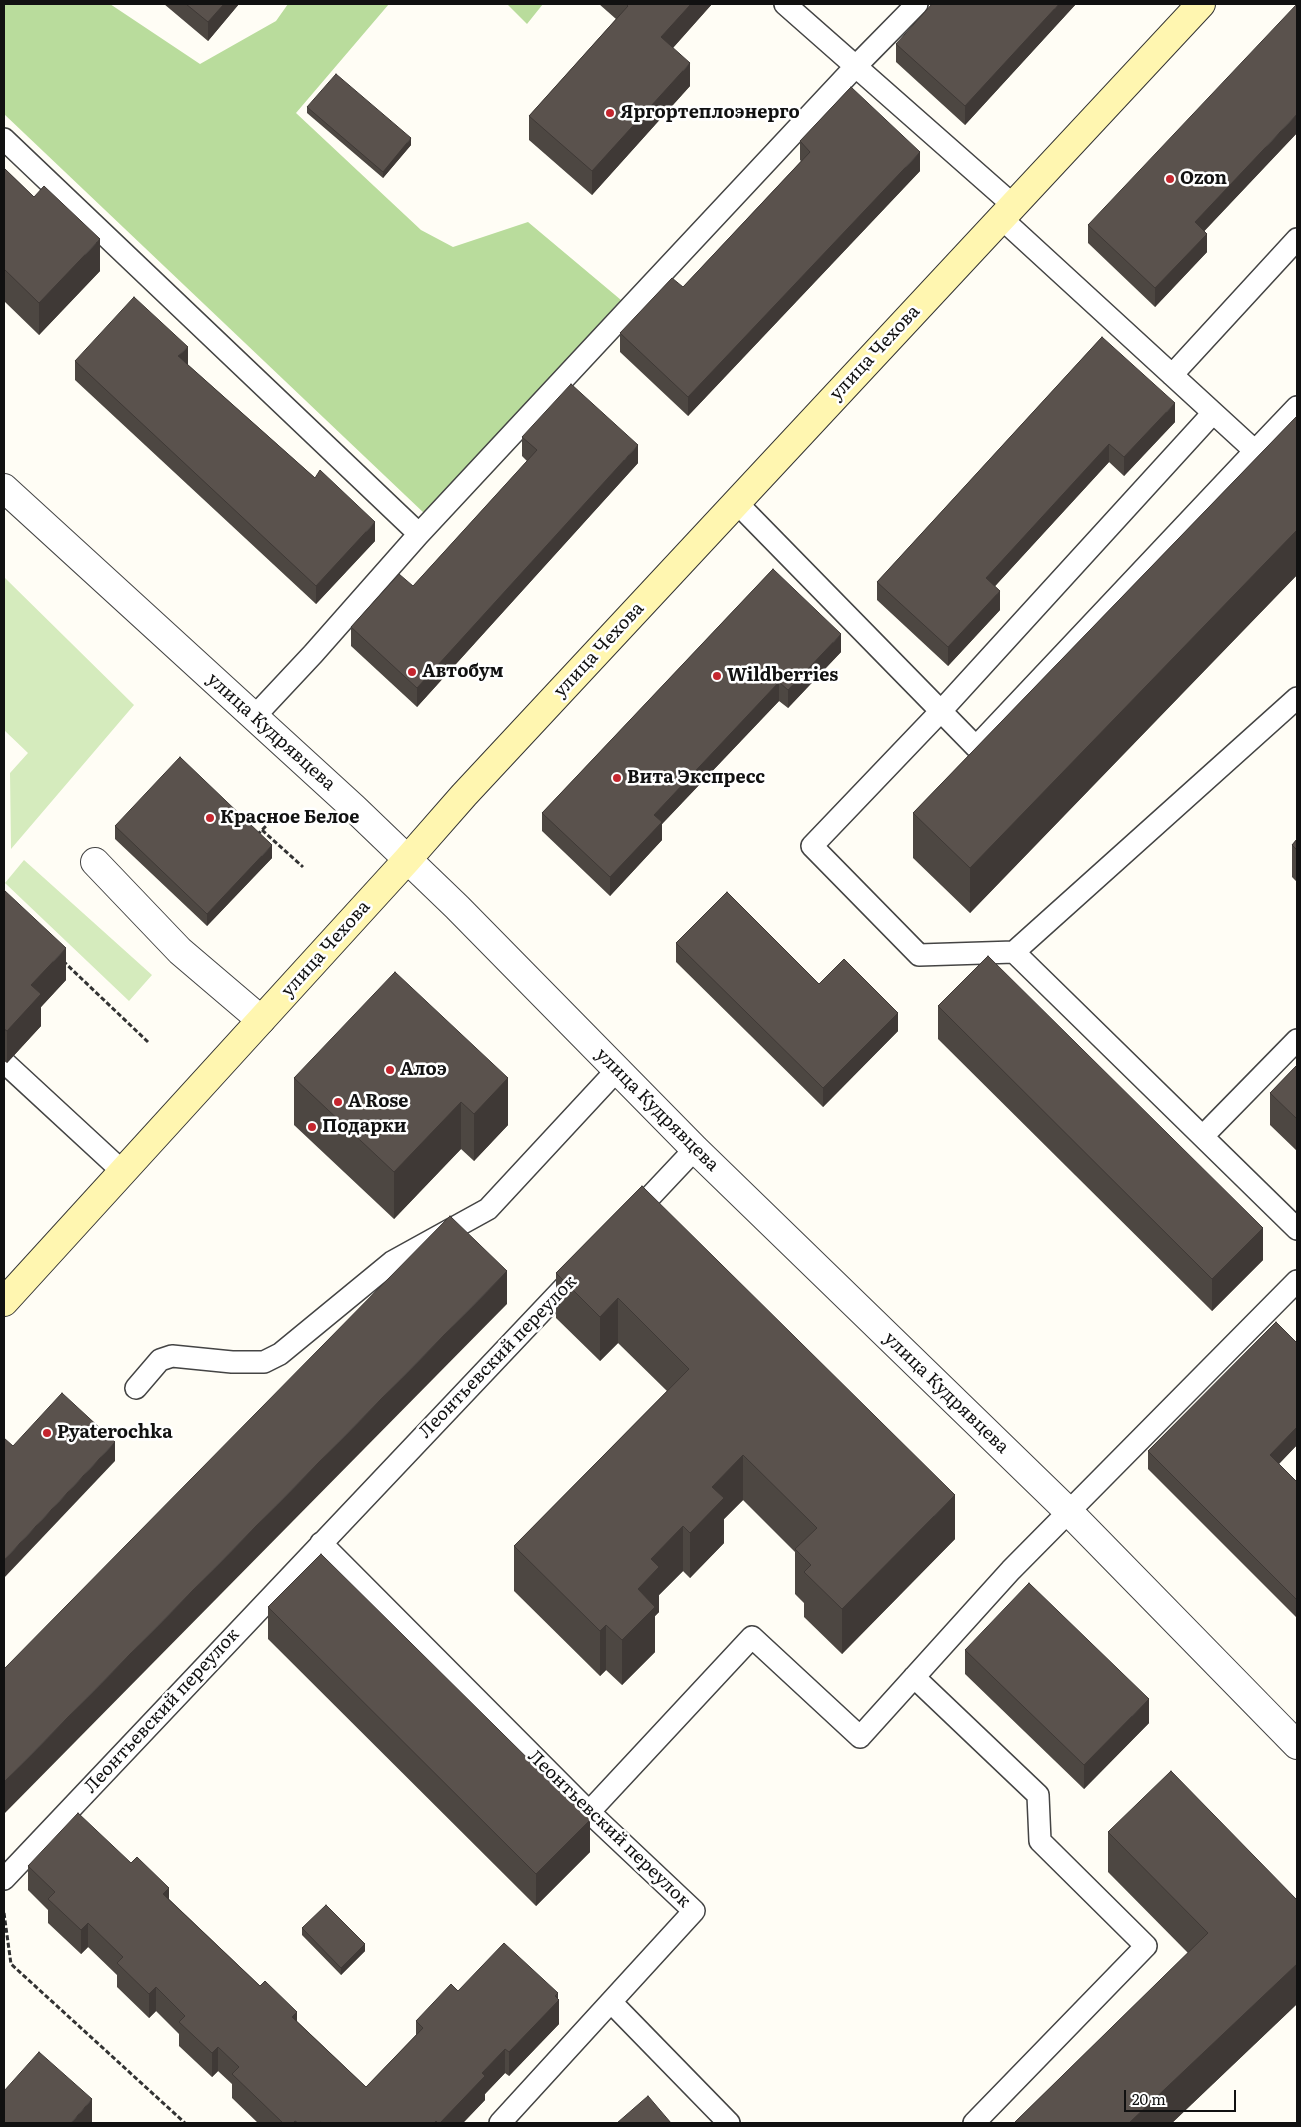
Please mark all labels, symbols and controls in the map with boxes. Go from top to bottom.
place label: Яргортеплоэнерго [620,102,800,124]
marker: Яргортеплоэнерго [604,107,616,119]
place label: Ozon [1180,168,1227,190]
marker: Ozon [1164,173,1176,185]
street label: улица Чехова [825,301,925,405]
street label: улица Чехова [549,598,649,702]
place label: Автобум [422,661,504,683]
place label: Wildberries [727,665,838,687]
marker: Автобум [406,666,418,678]
street label: улица Кудрявцева [202,669,340,795]
marker: Wildberries [711,670,723,682]
place label: Вита Экспресс [627,767,765,789]
marker: Вита Экспресс [611,772,623,784]
place label: Красное Белое [220,807,359,829]
marker: Красное Белое [204,812,216,824]
street label: улица Чехова [277,896,375,1002]
street label: улица Кудрявцева [591,1044,723,1176]
place label: Алоэ [400,1059,447,1081]
marker: Алоэ [384,1064,396,1076]
place label: A Rose [348,1091,409,1113]
marker: A Rose [332,1096,344,1108]
place label: Подарки [322,1116,406,1138]
marker: Подарки [306,1121,318,1133]
street label: Леонтьевский переулок [415,1271,581,1443]
street label: улица Кудрявцева [879,1328,1013,1458]
place label: Pyaterochka [57,1422,173,1444]
marker: Pyaterochka [41,1427,53,1439]
street label: Леонтьевский переулок [80,1624,244,1798]
street label: Леонтьевский переулок [523,1746,695,1912]
scale bar [1126,2080,1238,2112]
text: 20 m [1132,2087,1166,2110]

